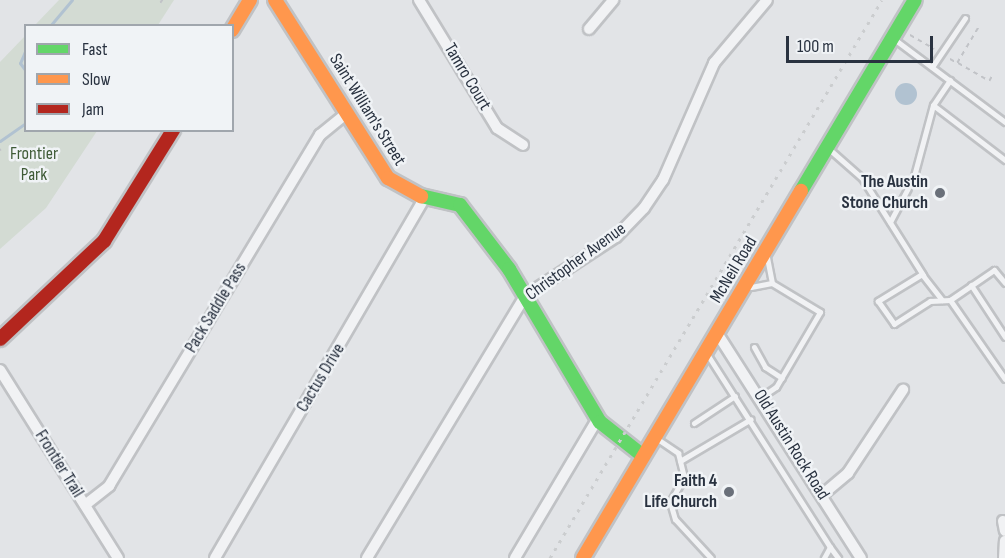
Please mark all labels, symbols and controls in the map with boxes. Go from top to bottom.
legend [24,24,234,132]
scale bar [789,24,936,62]
text: 100 m [797,36,834,57]
text: Fast [82,39,107,60]
street label: Tamro Court [439,40,495,114]
street label: Saint William's Street [324,50,410,170]
text: Slow [82,69,111,90]
text: Jam [82,99,104,120]
park label: Frontier Park [10,144,58,186]
place label: The Austin Stone Church [842,172,928,214]
marker: The Austin Stone Church [933,186,947,200]
street label: Christopher Avenue [522,218,630,306]
street label: McNeil Road [706,233,762,307]
street label: Pack Saddle Pass [181,259,251,357]
street label: Cactus Drive [292,340,350,416]
street label: Old Austin Rock Road [748,386,834,504]
street label: Frontier Trail [30,426,88,502]
place label: Faith 4 Life Church [644,471,717,514]
marker: Faith 4 Life Church [722,485,736,499]

